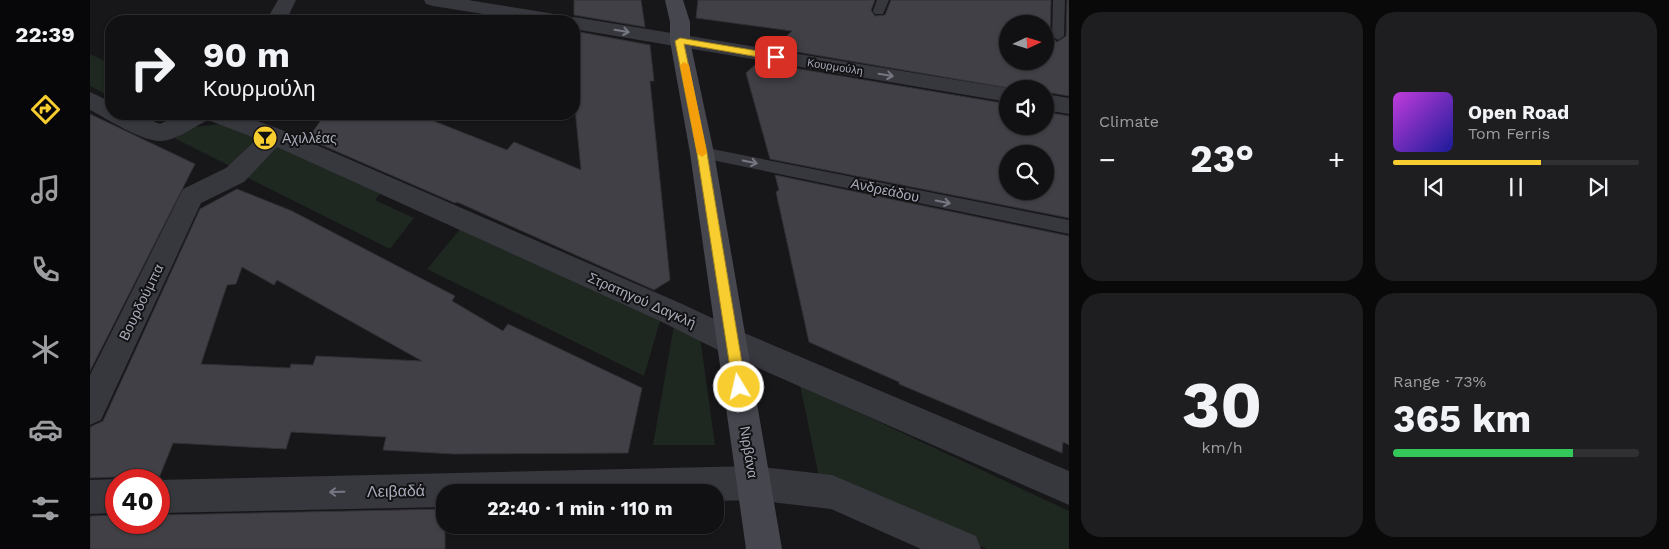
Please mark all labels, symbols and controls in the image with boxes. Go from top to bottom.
north arrow [999,15,1054,70]
map controls [999,15,1054,200]
text: 22:39 [15,22,75,47]
one-way arrow [613,27,629,37]
text: 90 m [203,34,290,76]
icon: right [120,35,185,100]
pin [755,36,797,78]
icon: arrive [762,43,790,71]
street label: Κουρμούλη [806,56,864,78]
one-way arrow [877,71,893,81]
text: Κουρμούλη [203,76,315,101]
button: sound [999,80,1054,135]
icon: directions [28,92,63,127]
text: Open Road [1468,101,1569,124]
text: Climate [1099,112,1159,131]
text: Tom Ferris [1468,124,1550,143]
bar icon: Αχιλλέας [252,125,278,151]
place label: Αχιλλέας [282,130,337,146]
text: 23° [1190,137,1254,181]
text: − [1099,143,1116,176]
text: + [1328,143,1345,176]
button: search [999,145,1054,200]
one-way arrow [741,158,757,168]
icon: music [28,172,63,207]
icon: previous [1420,173,1448,201]
icon: pause [1502,173,1530,201]
icon: next [1584,173,1612,201]
street label: Ανδρεάδου [849,175,921,205]
one-way arrow [935,198,951,207]
icon: phone [28,252,63,287]
street label: Βουρδούμπα [116,261,166,343]
street label: Στρατηγού Δαγκλή [586,269,698,331]
icon: climate [28,332,63,367]
position arrow [712,360,764,412]
text: 30 [1182,367,1262,443]
text: Range · 73% [1393,372,1486,391]
text: 365 km [1393,397,1531,441]
icon: car [28,412,63,447]
street label: Νιρβάνα [737,425,761,479]
text: km/h [1201,438,1243,457]
speed limit sign: 40 [105,469,170,534]
street label: Λειβαδά [367,481,425,501]
one-way arrow [330,487,346,497]
icon: filters [28,491,63,526]
text: 22:40 · 1 min · 110 m [487,497,673,520]

